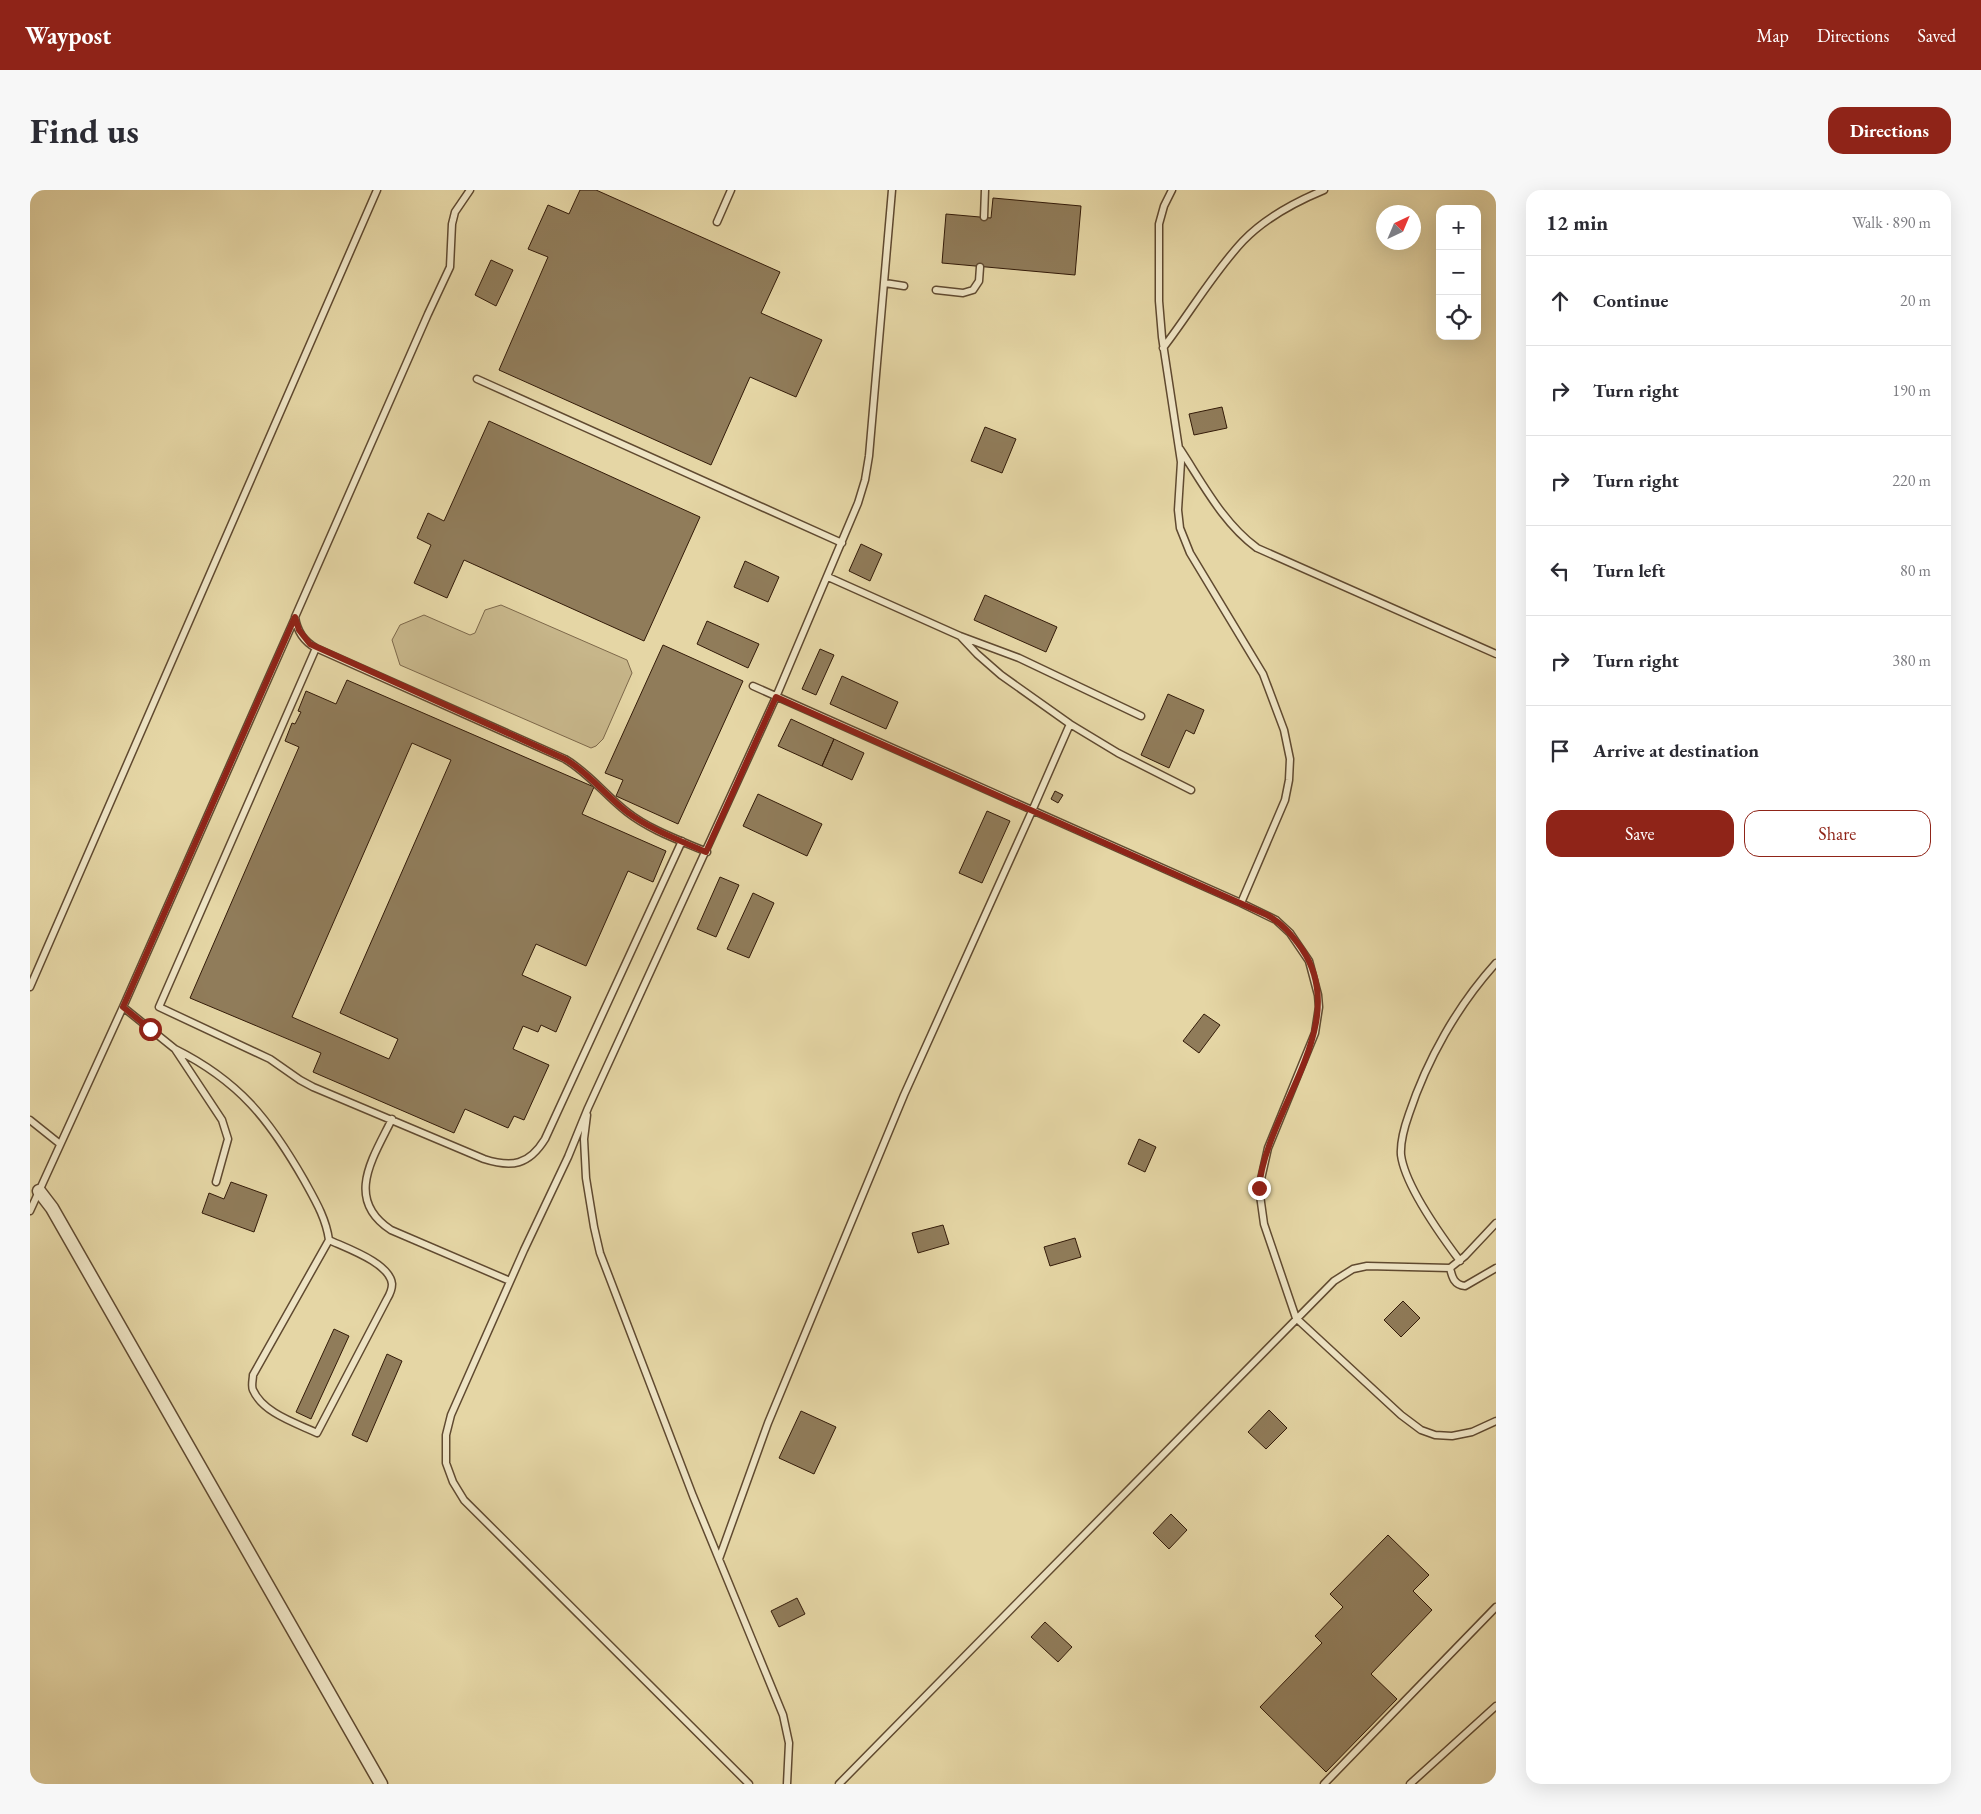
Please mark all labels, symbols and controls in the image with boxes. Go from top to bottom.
text: Waypost [25,20,111,51]
text: Map [1757,24,1789,47]
text: Directions [1817,24,1889,47]
text: Saved [1917,24,1956,47]
button: Directions [1828,107,1951,154]
text: Find us [30,108,139,153]
north arrow [1376,205,1421,250]
map controls [1436,205,1481,340]
button: + [1436,205,1481,250]
text: 12 min [1546,209,1608,236]
text: Walk · 890 m [1852,212,1931,233]
button: − [1436,250,1481,295]
icon: ahead [1546,287,1574,315]
text: Continue [1593,288,1668,313]
text: 20 m [1900,290,1931,311]
button: locate [1436,295,1481,340]
icon: right [1546,377,1574,405]
text: Turn right [1593,378,1679,403]
text: 190 m [1892,380,1931,401]
icon: right [1546,467,1574,495]
text: Turn right [1593,468,1679,493]
text: 220 m [1892,470,1931,491]
icon: left [1546,557,1574,585]
text: Turn left [1593,558,1665,583]
text: 80 m [1900,560,1931,581]
icon: right [1546,647,1574,675]
text: Turn right [1593,648,1679,673]
text: 380 m [1892,650,1931,671]
icon: arrive [1546,737,1574,765]
text: Arrive at destination [1593,738,1759,763]
button: Save [1546,810,1734,857]
button: Share [1744,810,1931,857]
route start [139,1018,162,1041]
route end [1248,1177,1271,1200]

